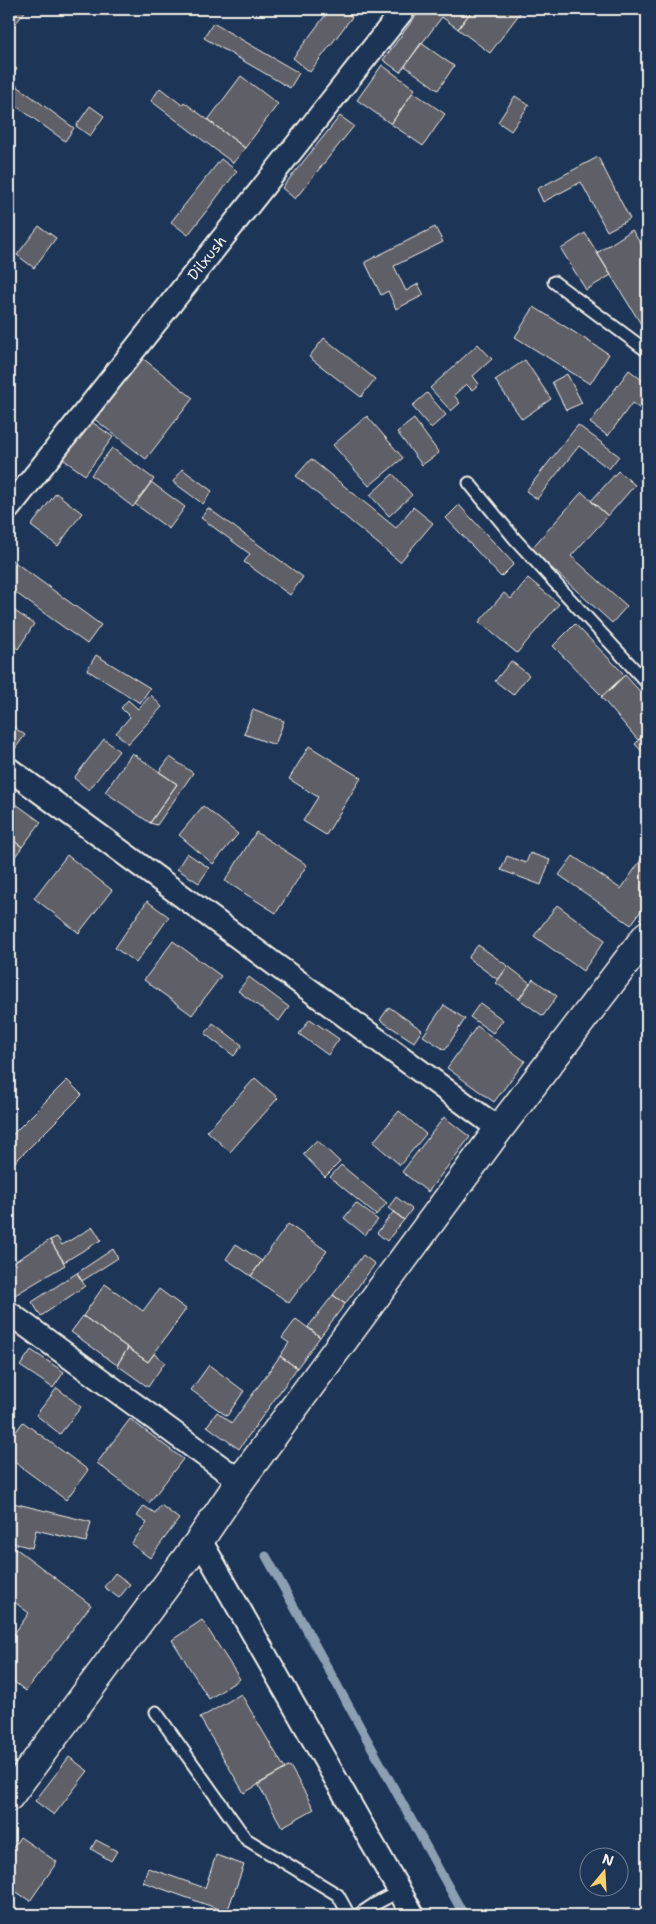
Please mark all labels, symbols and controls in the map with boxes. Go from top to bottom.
street label: Dilxush [183,231,231,284]
north arrow [578,1846,628,1896]
text: N [600,1849,616,1870]

